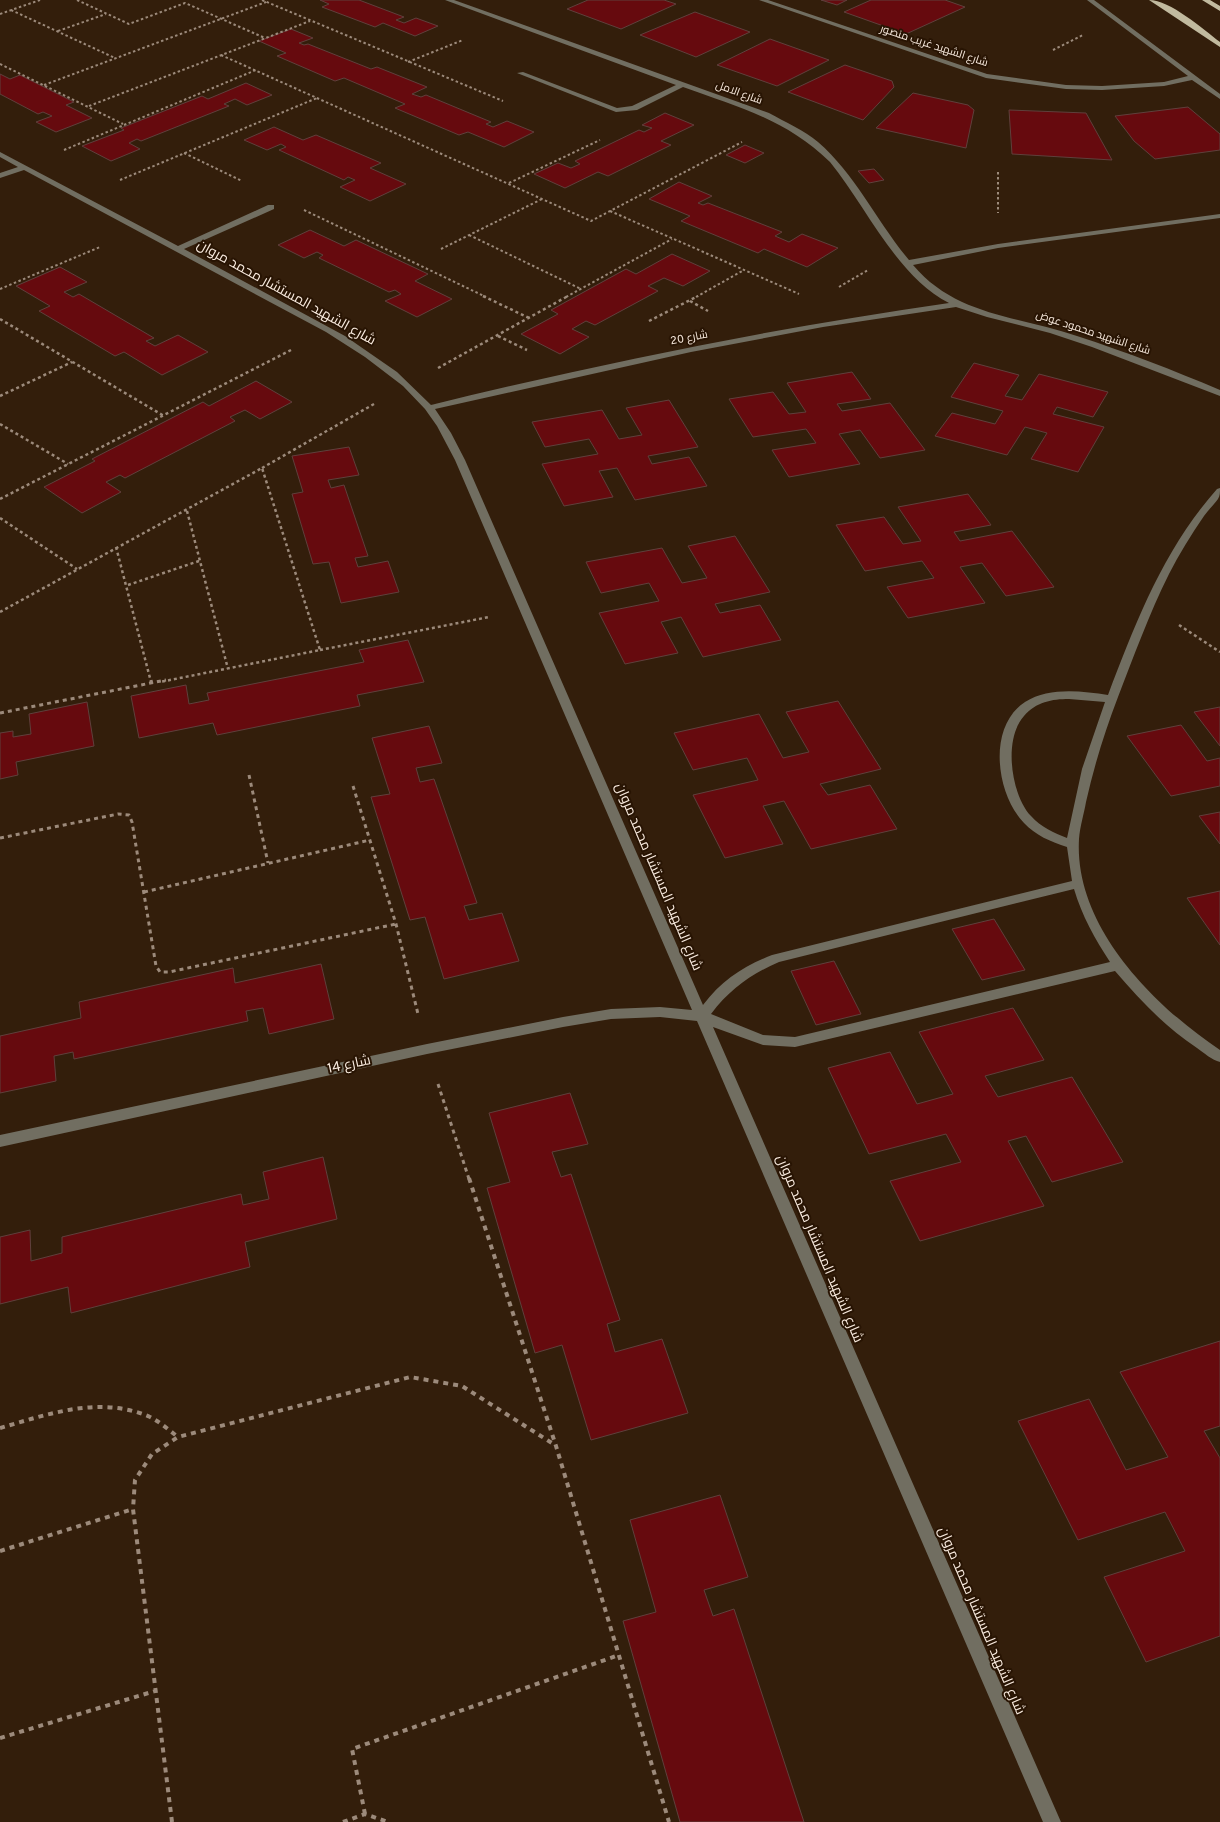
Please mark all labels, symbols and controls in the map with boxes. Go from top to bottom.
street label: شارع الشهيد غريب منصور [877,22,990,70]
street label: شارع الامل [714,78,764,108]
street label: شارع الشهيد المستشار محمد مروان [193,237,379,349]
street label: شارع الشهيد محمود عوض [1034,308,1152,358]
street label: شارع 20 [669,328,709,348]
street label: شارع الشهيد المستشار محمد مروان [611,781,705,973]
street label: شارع 14 [326,1052,372,1078]
street label: شارع الشهيد المستشار محمد مروان [772,1153,866,1345]
street label: شارع الشهيد المستشار محمد مروان [934,1525,1028,1717]

